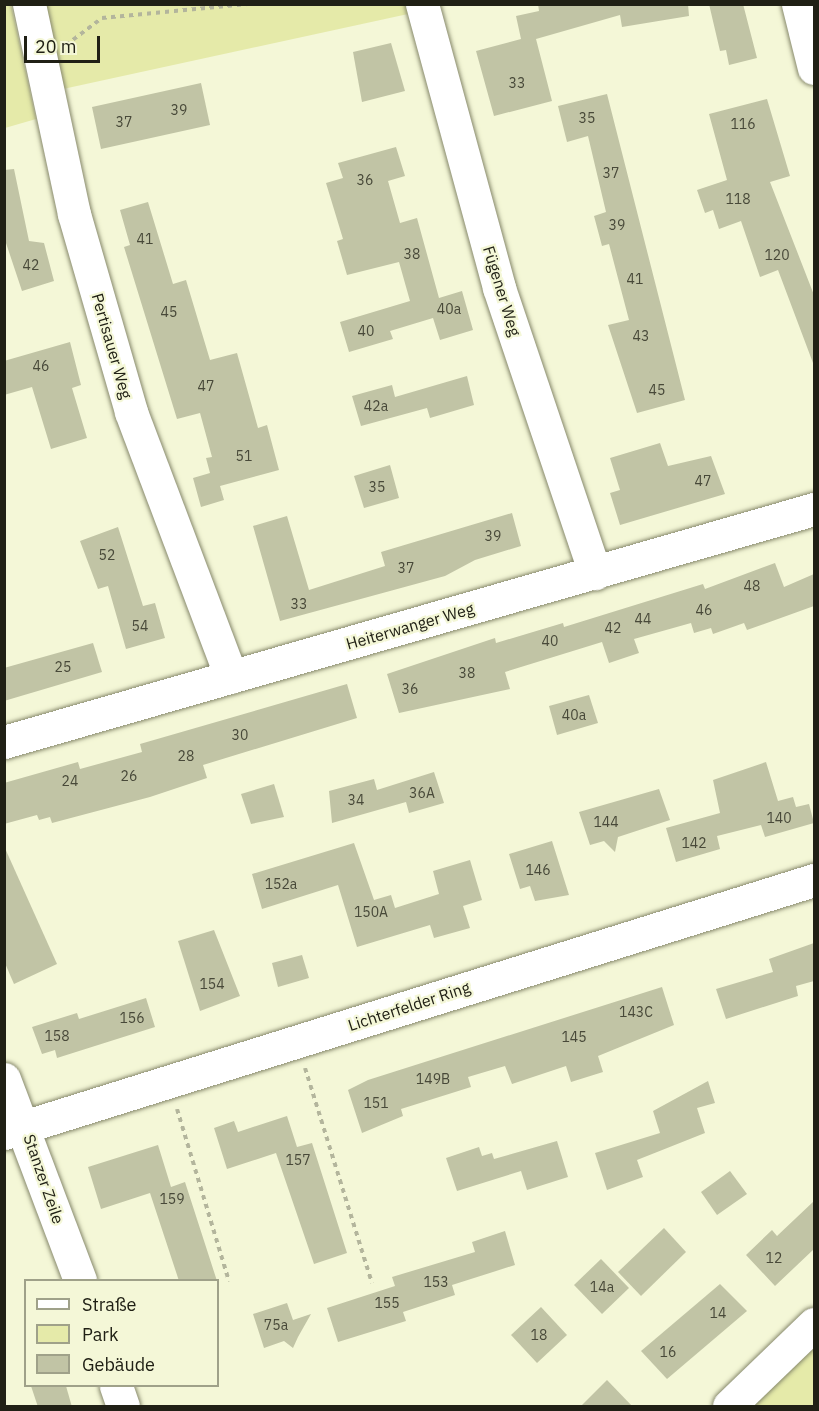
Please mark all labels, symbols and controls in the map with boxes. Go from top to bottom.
scale bar [27,24,104,62]
text: 20 m [35,35,77,58]
house number: 33 [509,75,525,91]
house number: 39 [171,102,187,118]
house number: 35 [579,110,595,126]
house number: 37 [116,114,132,130]
house number: 116 [730,116,756,132]
house number: 37 [603,165,619,181]
house number: 36 [357,172,373,188]
house number: 118 [725,191,751,207]
house number: 39 [609,217,625,233]
house number: 41 [137,231,153,247]
street label: Fügener Weg [479,243,525,339]
house number: 38 [404,246,420,262]
house number: 120 [764,247,790,263]
house number: 42 [23,257,39,273]
house number: 41 [627,271,643,287]
street label: Pertisauer Weg [88,291,136,401]
house number: 40a [437,301,461,317]
house number: 45 [161,304,177,320]
house number: 40 [358,323,374,339]
house number: 43 [633,328,649,344]
house number: 46 [33,358,49,374]
house number: 47 [198,378,214,394]
house number: 45 [649,382,665,398]
house number: 42a [364,398,388,414]
house number: 51 [236,448,252,464]
house number: 47 [695,473,711,489]
house number: 35 [369,479,385,495]
house number: 39 [485,528,501,544]
house number: 52 [99,547,115,563]
house number: 37 [398,560,414,576]
house number: 48 [744,578,760,594]
house number: 33 [291,596,307,612]
street label: Heiterwanger Weg [344,599,476,653]
house number: 46 [696,602,712,618]
house number: 44 [635,611,651,627]
house number: 54 [132,618,148,634]
house number: 42 [605,620,621,636]
house number: 40 [542,633,558,649]
house number: 25 [55,659,71,675]
house number: 38 [459,665,475,681]
house number: 36 [402,681,418,697]
house number: 40a [562,707,586,723]
house number: 30 [232,727,248,743]
house number: 28 [178,748,194,764]
house number: 26 [121,768,137,784]
house number: 24 [62,773,78,789]
house number: 36A [409,785,435,801]
house number: 34 [348,792,364,808]
house number: 140 [766,810,792,826]
house number: 144 [593,814,619,830]
house number: 142 [681,835,707,851]
house number: 146 [525,862,551,878]
house number: 152a [265,876,297,892]
house number: 150A [354,904,388,920]
house number: 154 [199,976,225,992]
street label: Lichterfelder Ring [346,977,472,1035]
house number: 143C [619,1004,653,1020]
house number: 156 [119,1010,145,1026]
house number: 158 [44,1028,70,1044]
house number: 145 [561,1029,587,1045]
house number: 149B [416,1071,450,1087]
house number: 151 [363,1095,389,1111]
street label: Stanzer Zeile [20,1132,68,1226]
house number: 157 [285,1152,311,1168]
house number: 159 [159,1191,185,1207]
house number: 12 [766,1250,782,1266]
house number: 153 [423,1274,449,1290]
legend [24,1279,219,1387]
house number: 14a [590,1279,614,1295]
text: Straße [82,1293,136,1316]
house number: 155 [374,1295,400,1311]
house number: 14 [710,1305,726,1321]
house number: 75a [264,1317,288,1333]
text: Park [82,1323,118,1346]
house number: 18 [531,1327,547,1343]
house number: 16 [660,1344,676,1360]
text: Gebäude [82,1353,155,1376]

